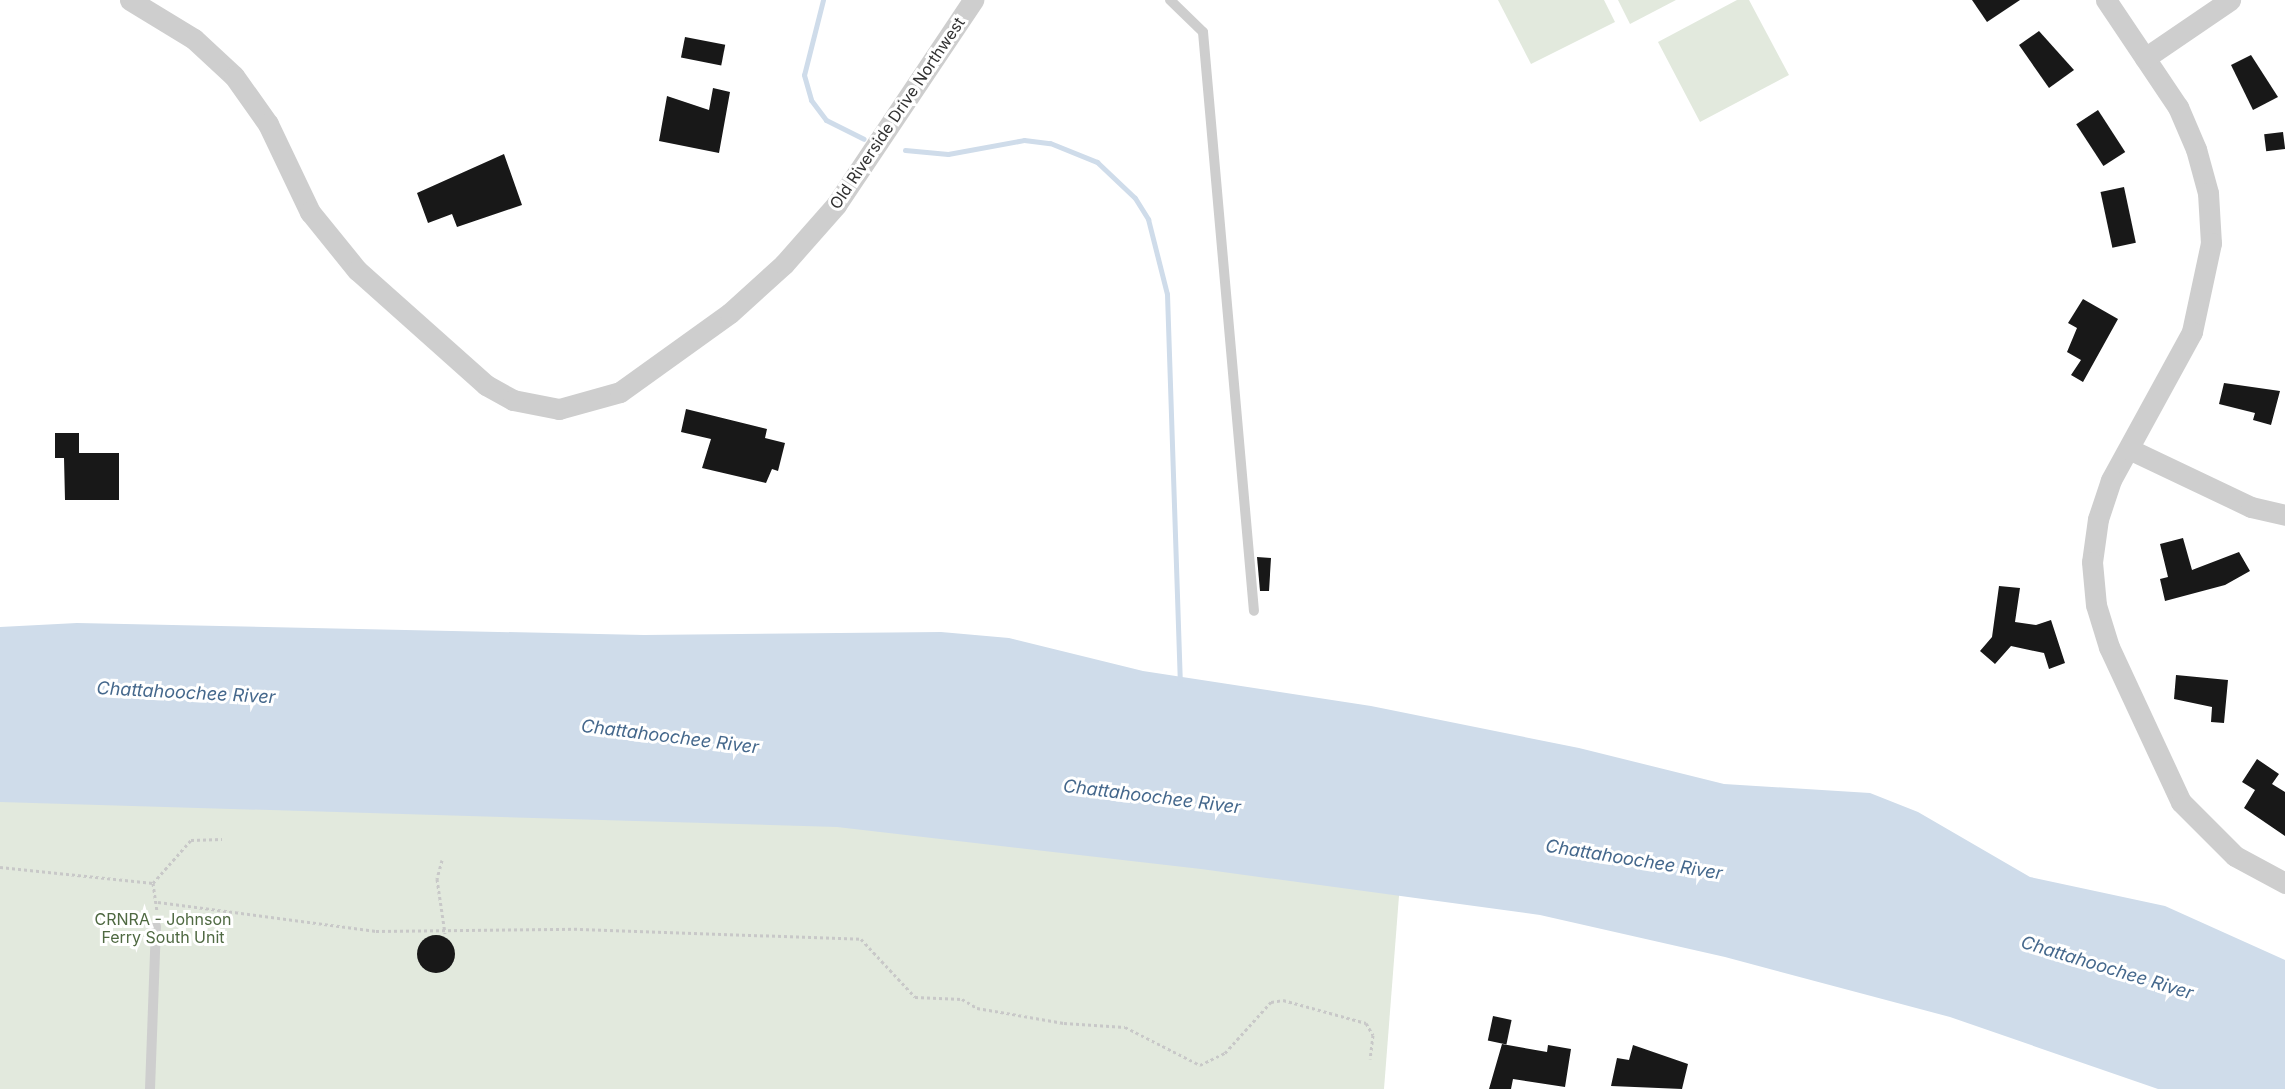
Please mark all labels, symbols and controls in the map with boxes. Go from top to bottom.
street label: Old Riverside Drive Northwest [826,13,968,213]
water label: Chattahoochee River [96,678,276,708]
water label: Chattahoochee River [580,715,760,759]
water label: Chattahoochee River [1062,775,1242,819]
water label: Chattahoochee River [1544,835,1724,885]
park label: CRNRA - Johnson Ferry South Unit [95,909,231,947]
water label: Chattahoochee River [2018,932,2196,1004]

